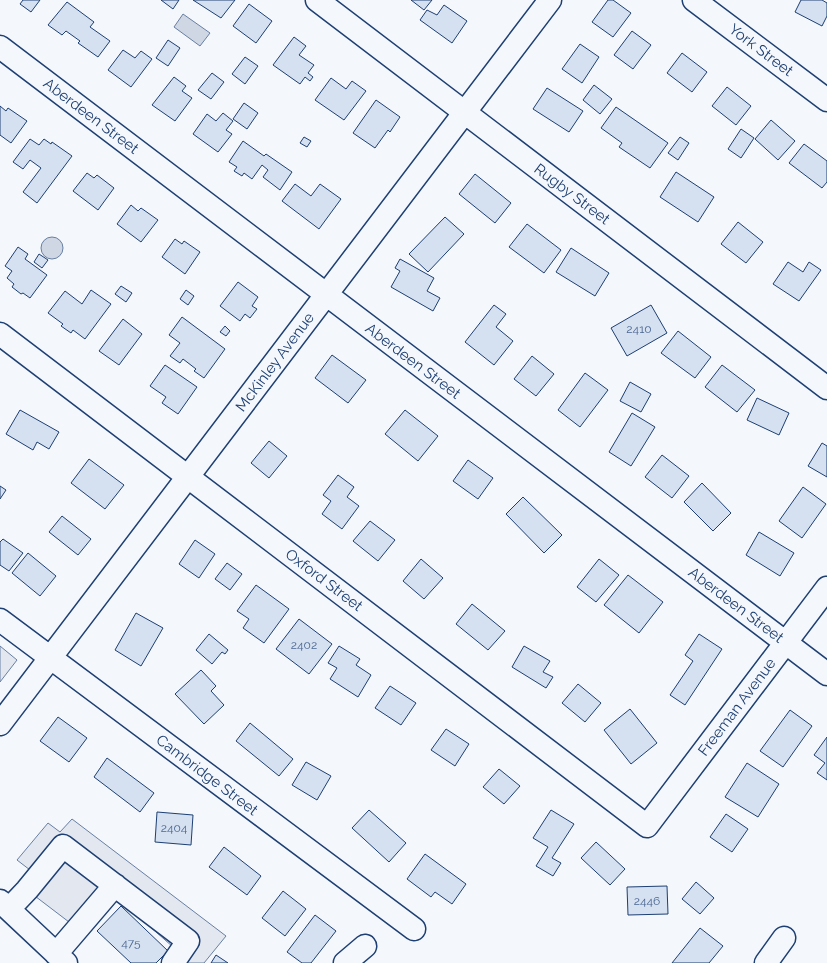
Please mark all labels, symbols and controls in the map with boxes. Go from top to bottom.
street label: York Street [725,20,797,80]
street label: Aberdeen Street [40,74,142,158]
street label: Rugby Street [531,160,613,228]
street label: McKinley Avenue [232,309,318,415]
street label: Aberdeen Street [362,319,464,403]
house number: 2410 [626,322,652,336]
street label: Oxford Street [282,545,366,615]
street label: Aberdeen Street [685,563,787,647]
house number: 2402 [291,638,317,652]
street label: Freeman Avenue [694,654,780,759]
street label: Cambridge Street [153,731,261,819]
house number: 2404 [161,821,188,835]
house number: 2446 [634,894,660,908]
house number: 475 [121,936,141,950]

